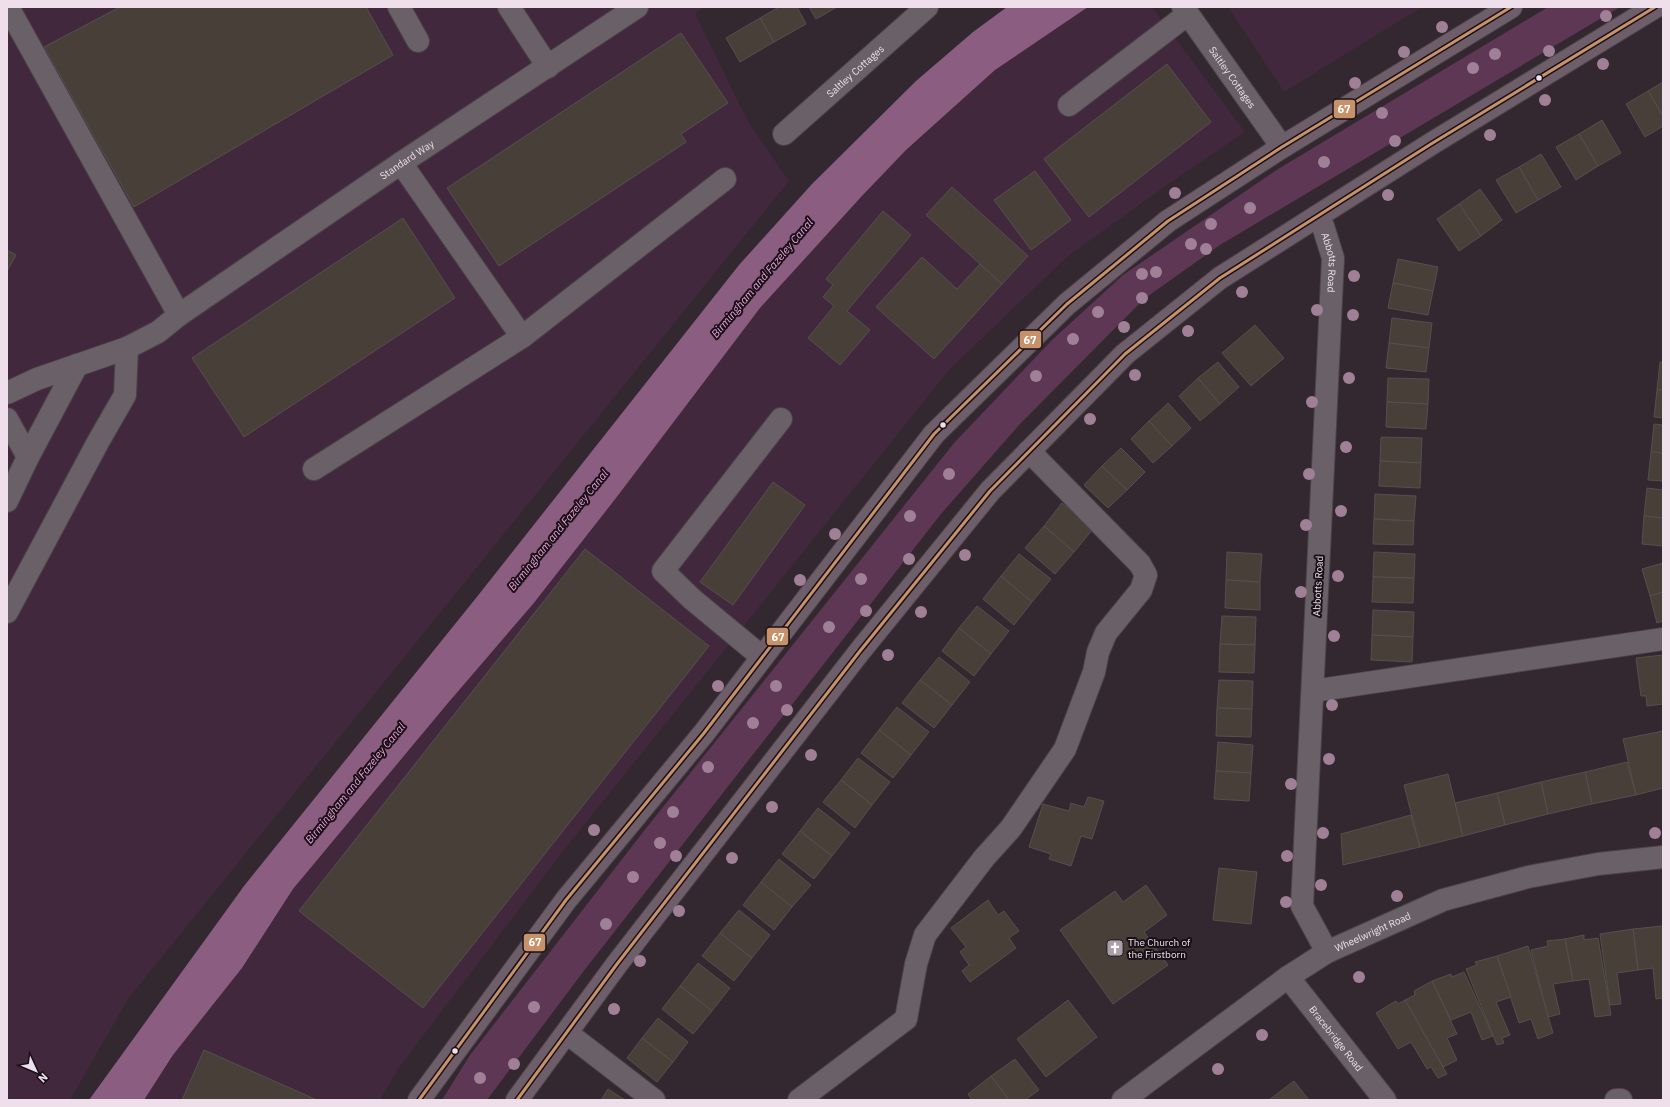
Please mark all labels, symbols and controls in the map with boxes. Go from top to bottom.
street label: Saltley Cottages [824,42,887,100]
street label: Saltley Cottages [1206,44,1259,111]
unlabelled marker [1534,73,1544,83]
line badge: 67 [1333,99,1356,119]
text: 67 [1337,102,1351,116]
street label: Standard Way [377,137,436,182]
water label: Birmingham and Fazeley Canal [708,215,816,341]
street label: Abbotts Road [1319,231,1340,293]
line badge: 67 [1019,330,1042,349]
text: 67 [1023,333,1037,347]
unlabelled marker [938,420,948,430]
water label: Birmingham and Fazeley Canal [505,467,611,593]
street label: Abbotts Road [1310,555,1326,617]
line badge: 67 [766,627,789,646]
text: 67 [771,630,785,644]
water label: Birmingham and Fazeley Canal [302,720,408,846]
street label: Wheelwright Road [1332,909,1413,954]
line badge: 67 [523,933,546,952]
text: 67 [528,935,542,949]
place label: The Church of the Firstborn [1128,936,1191,961]
church icon: The Church of the Firstborn [1105,938,1125,958]
street label: Bracebridge Road [1306,1003,1366,1074]
unlabelled marker [450,1046,460,1056]
north arrow [16,1051,56,1091]
text: N [35,1070,51,1086]

